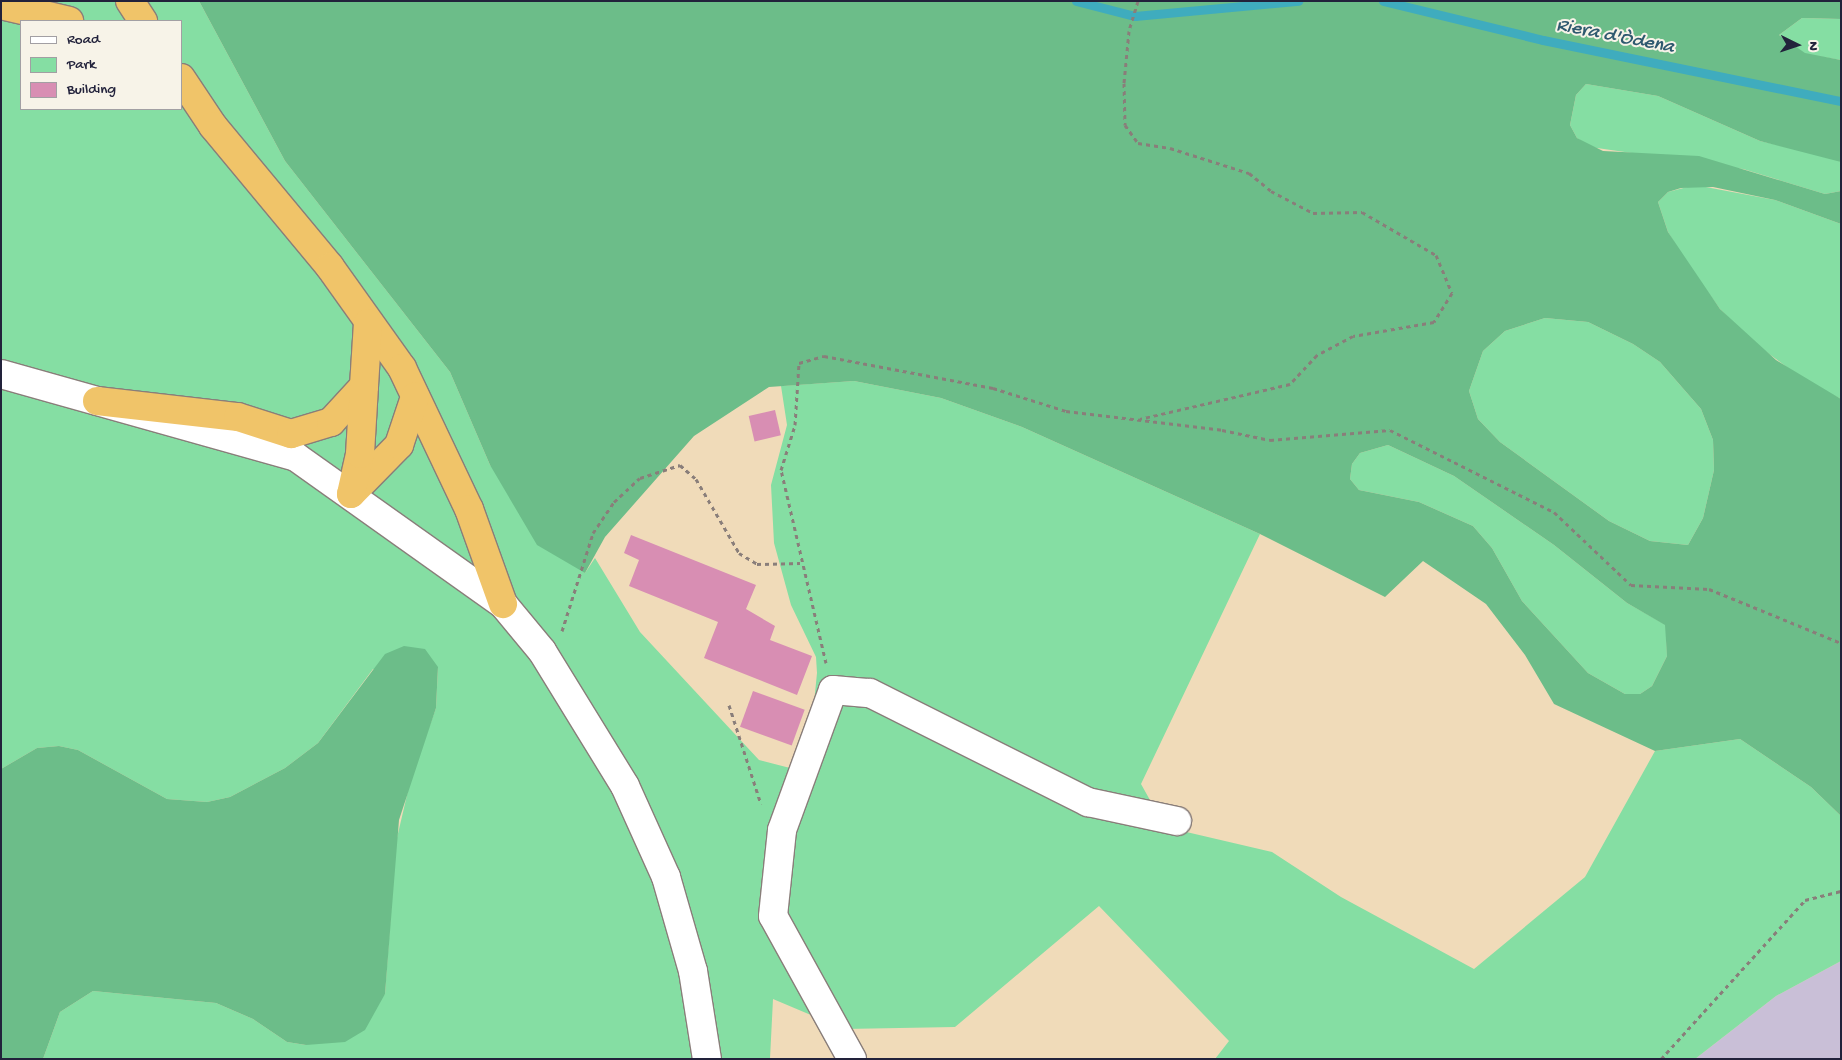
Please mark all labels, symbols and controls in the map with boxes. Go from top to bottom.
water label: Riera d'Òdena [1554,14,1676,60]
legend [20,20,182,110]
north arrow [1772,20,1822,70]
text: Road [67,31,100,49]
text: N [1804,41,1821,51]
text: Park [67,56,96,74]
text: Building [67,81,116,99]

